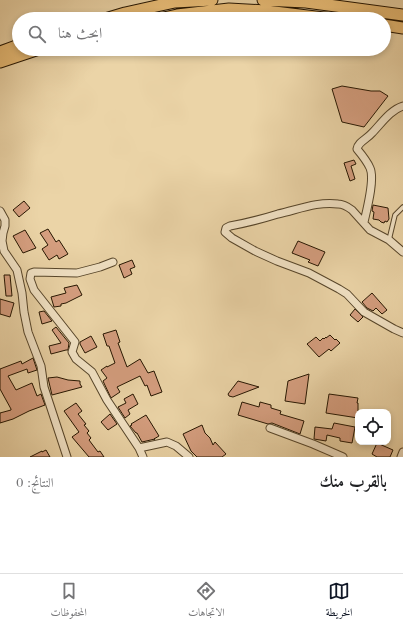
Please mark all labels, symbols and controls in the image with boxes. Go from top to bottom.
search box [12,12,391,56]
icon: search [26,23,48,45]
text: ابحث هنا [58,27,102,42]
map controls [355,409,391,445]
button: locate [355,409,391,445]
text: بالقرب منك [319,474,387,491]
text: النتائج: 0 [16,477,54,490]
tab: المحفوظات [51,580,87,623]
tab: الاتجاهات [188,580,225,623]
tab: الخريطة [326,580,352,623]

